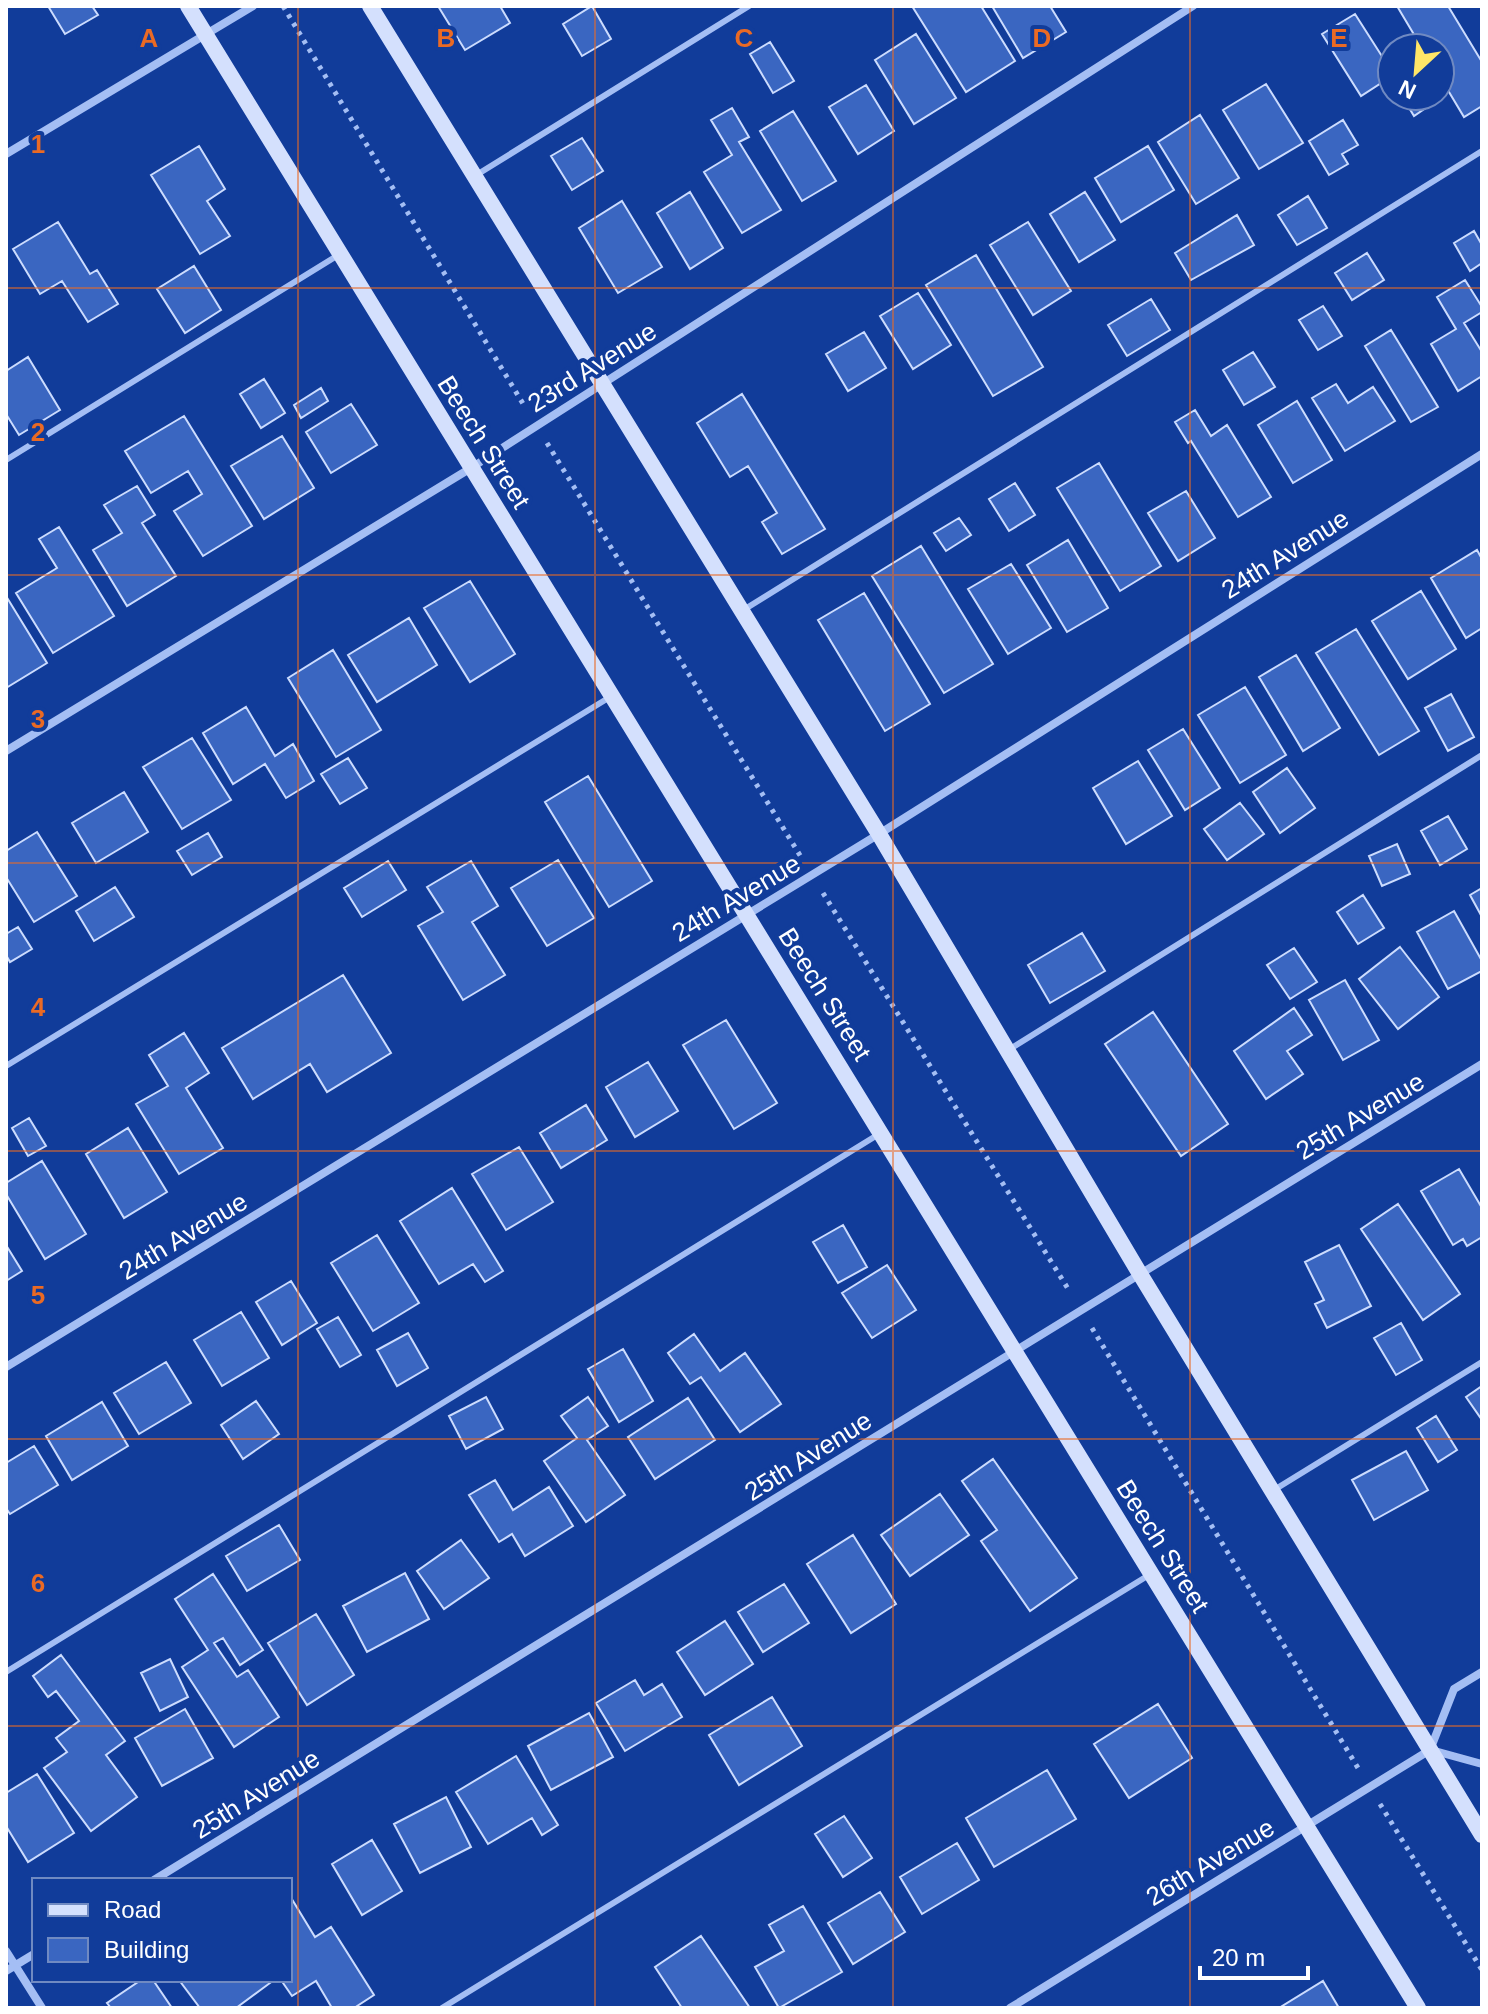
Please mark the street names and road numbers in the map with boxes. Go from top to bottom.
street label: 23rd Avenue [522,316,662,418]
street label: Beech Street [431,370,537,514]
street label: 24th Avenue [1216,503,1354,605]
street label: 24th Avenue [667,848,805,948]
street label: Beech Street [772,922,878,1066]
street label: 25th Avenue [1291,1066,1429,1166]
street label: 24th Avenue [114,1186,252,1286]
street label: 25th Avenue [739,1405,877,1507]
street label: Beech Street [1110,1474,1216,1618]
street label: 25th Avenue [187,1743,325,1845]
street label: 26th Avenue [1141,1812,1279,1912]

